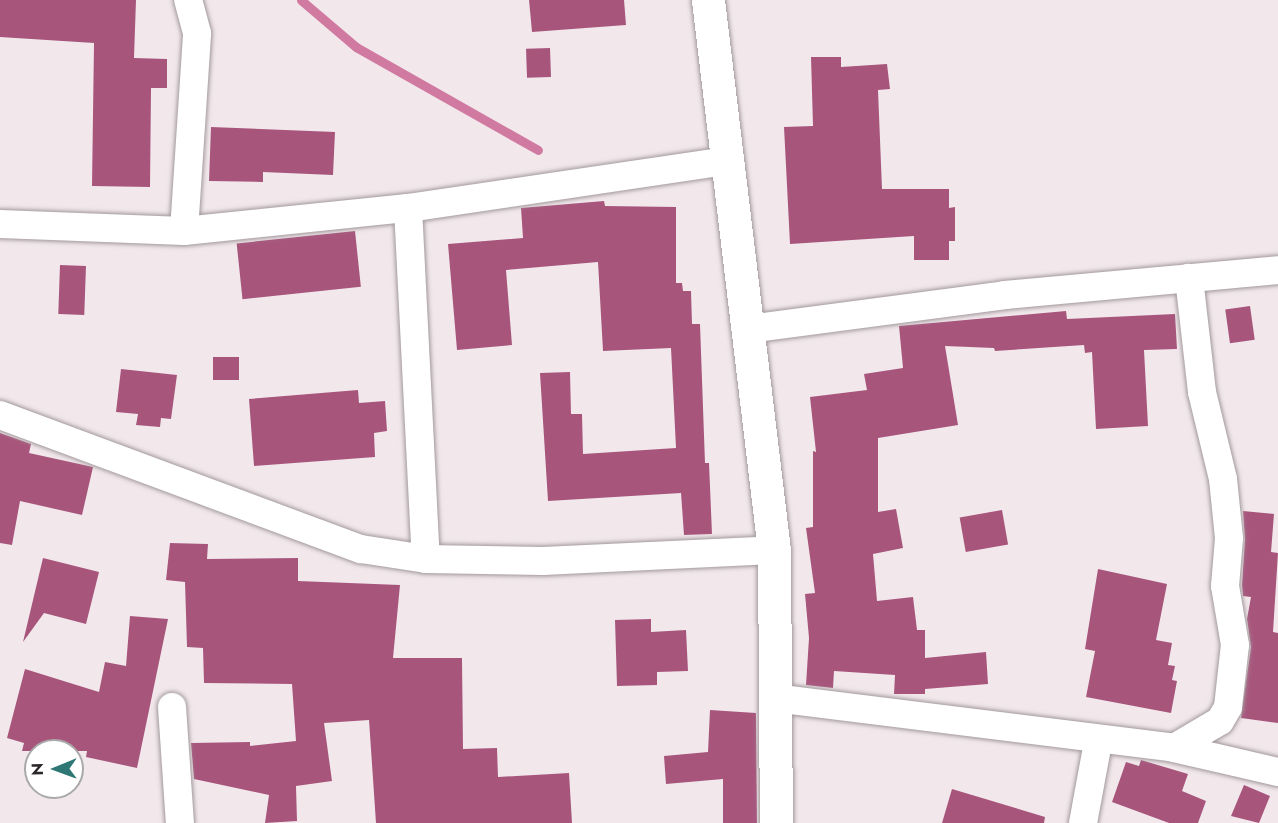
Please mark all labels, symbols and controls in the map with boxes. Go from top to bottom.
north arrow [24,739,84,799]
text: N [26,763,49,776]

